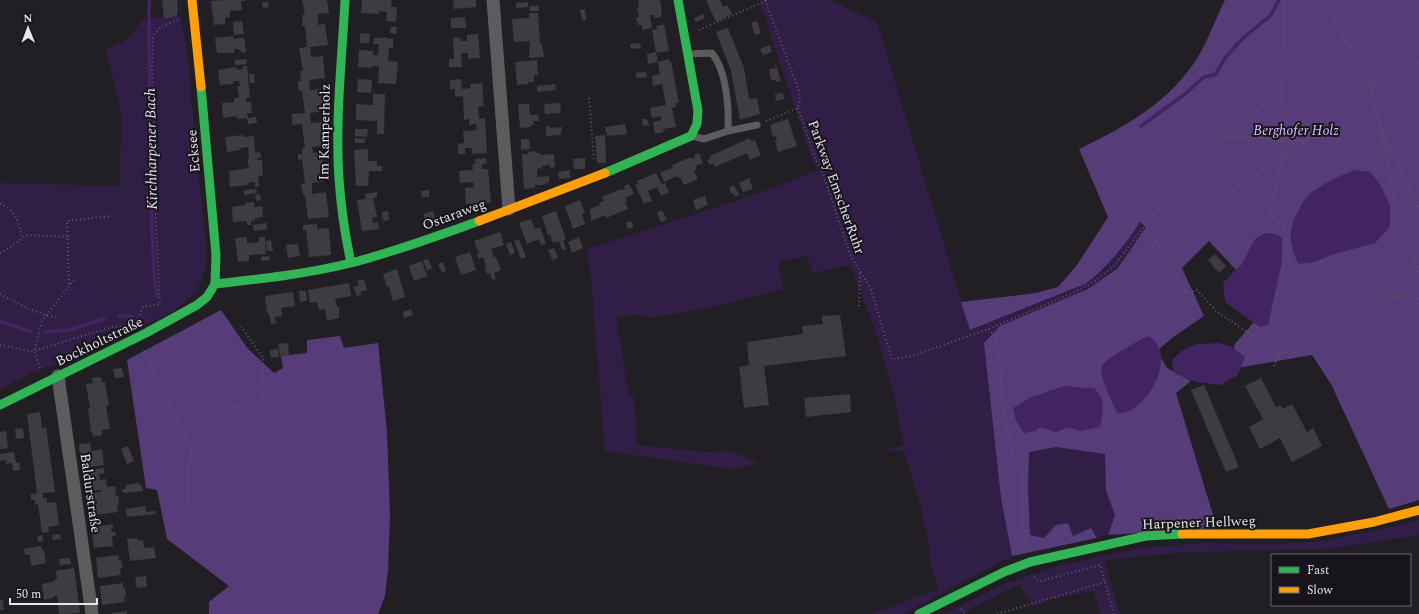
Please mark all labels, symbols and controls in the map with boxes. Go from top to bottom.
north arrow [8,8,48,48]
text: N [23,10,32,27]
street label: Im Kamperholz [313,84,336,180]
water label: Kirchharpener Bach [139,88,164,210]
street label: Parkway EmscherRuhr [802,117,871,258]
park label: Berghofer Holz [1253,120,1339,141]
street label: Ecksee [181,128,206,173]
street label: Ostaraweg [419,193,489,236]
street label: Bockholtstraße [52,311,147,372]
street label: Baldurstraße [75,452,107,534]
street label: Harpener Hellweg [1142,510,1256,535]
legend [1271,554,1411,606]
text: Fast [1307,561,1329,580]
scale bar [10,580,97,606]
text: Slow [1307,581,1333,600]
text: 50 m [16,585,41,604]

